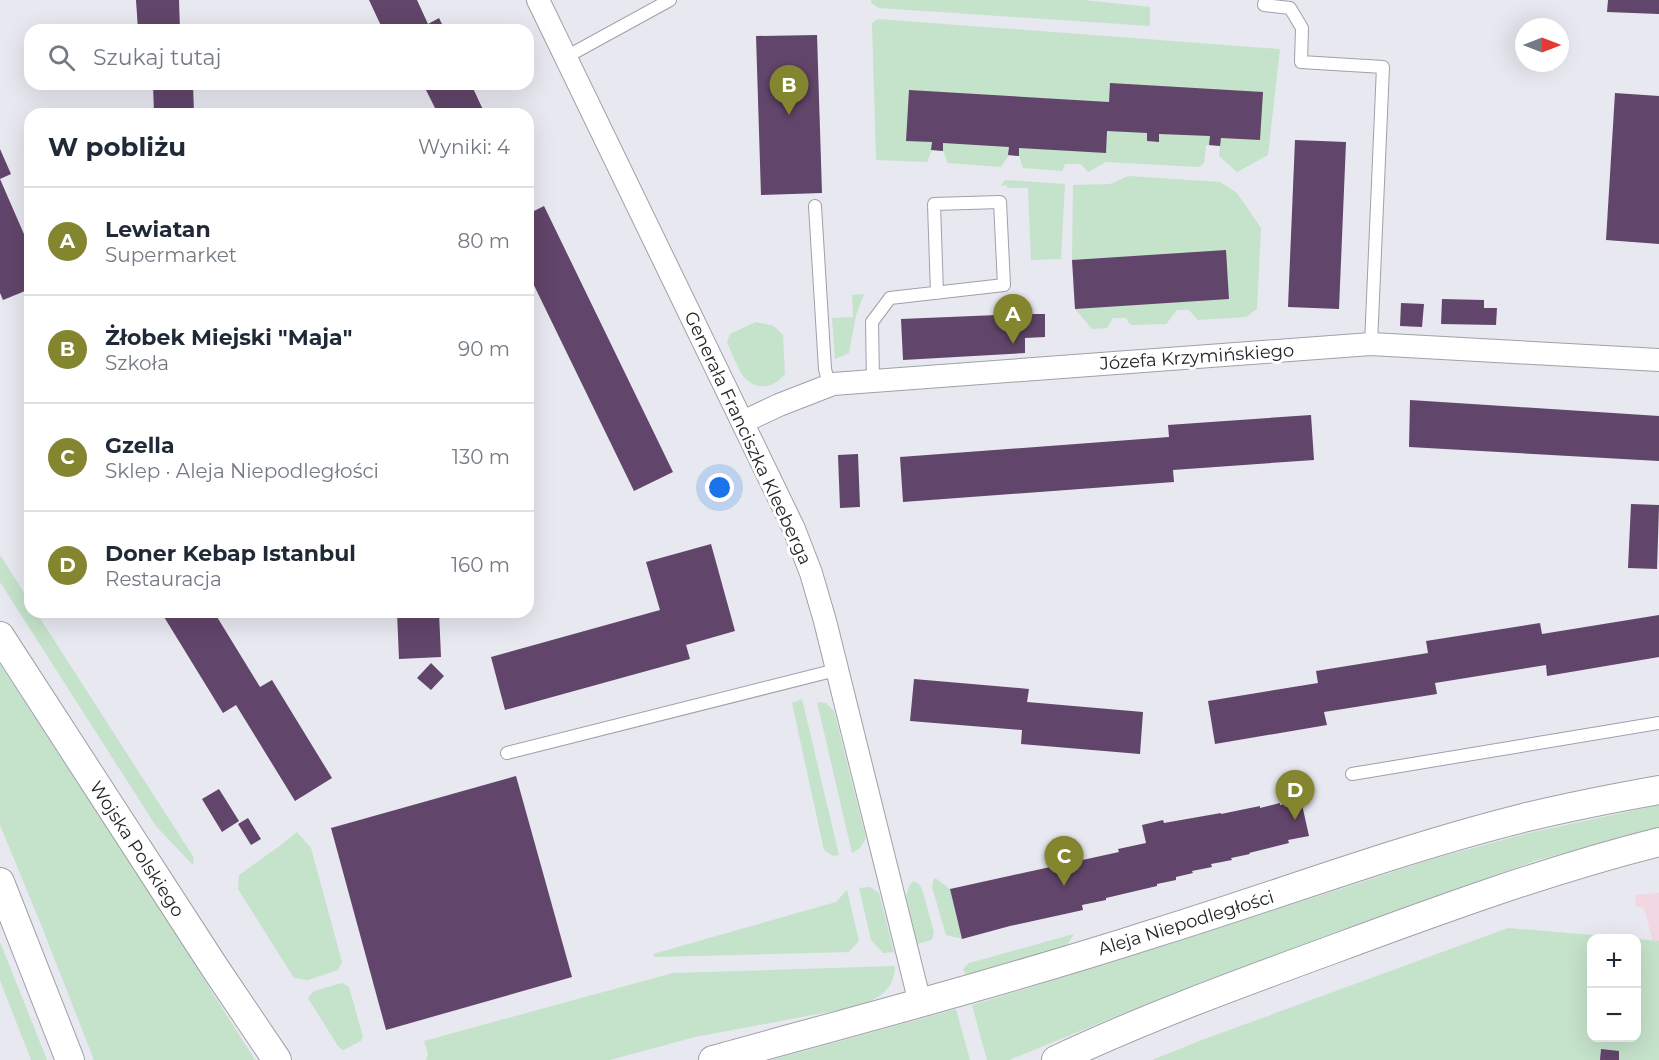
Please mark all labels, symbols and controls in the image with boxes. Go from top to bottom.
north arrow [1515,18,1569,72]
search box [24,24,534,90]
icon: search [45,41,78,74]
text: Szukaj tutaj [93,44,221,71]
pin: B [770,66,808,115]
text: W pobliżu [48,131,186,163]
text: Wyniki: 4 [418,135,510,159]
text: Lewiatan [105,216,211,243]
text: A [60,229,75,253]
text: 80 m [458,229,510,253]
text: Supermarket [105,243,237,267]
pin: A [994,294,1032,344]
street label: Generała Franciszka Kleeberga [680,308,816,568]
text: Żłobek Miejski "Maja" [105,324,352,351]
text: B [60,337,75,361]
text: 90 m [458,337,510,361]
street label: Józefa Krzymińskiego [1098,339,1295,375]
text: Szkoła [105,351,169,375]
text: Gzella [105,432,174,459]
text: C [60,445,75,469]
text: 130 m [452,445,510,469]
text: Sklep · Aleja Niepodległości [105,459,379,483]
your location [705,473,734,502]
text: Doner Kebap Istanbul [105,540,356,567]
text: D [59,553,76,577]
text: 160 m [451,553,510,577]
text: Restauracja [105,567,222,591]
pin: D [1276,770,1314,820]
street label: Wojska Polskiego [85,777,189,921]
pin: C [1044,836,1084,886]
street label: Aleja Niepodległości [1095,886,1277,960]
map controls [1587,934,1641,1042]
button: + [1587,934,1641,988]
button: − [1587,988,1641,1042]

